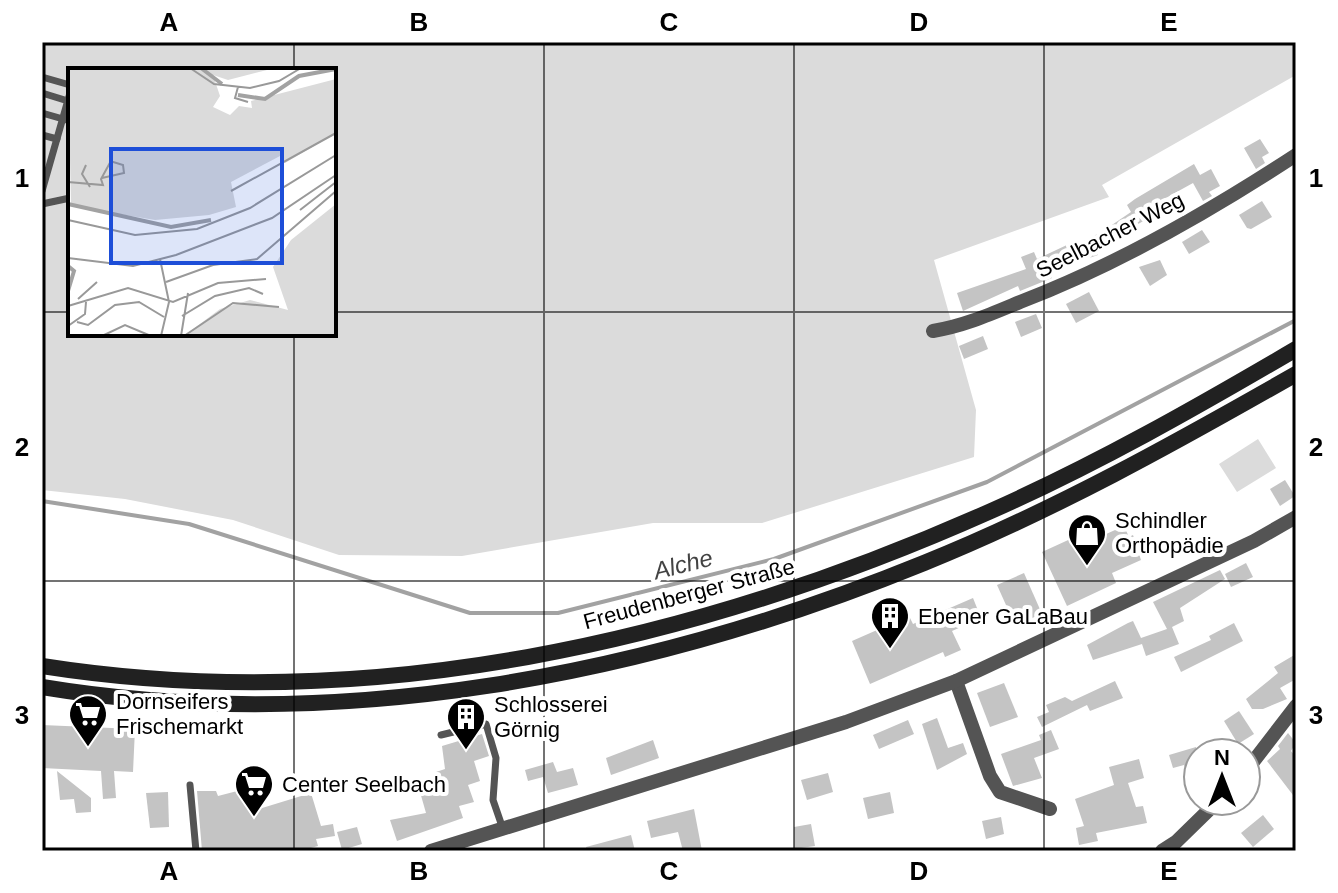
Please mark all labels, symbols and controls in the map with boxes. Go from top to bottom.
text: A [160,7,179,37]
text: B [410,7,428,37]
text: C [660,7,679,37]
text: D [910,7,928,37]
text: E [1160,7,1178,37]
inset map [68,68,336,336]
text: 1 [15,163,29,193]
text: 1 [1309,163,1323,193]
street label: Seelbacher Weg [1032,187,1188,283]
text: 2 [15,432,29,462]
text: 2 [1309,432,1323,462]
place label: Schindler Orthopädie [1115,508,1224,558]
shop icon: Schindler Orthopädie [1066,512,1108,567]
water label: Alche [649,544,715,585]
street label: Freudenberger Straße [581,554,797,634]
building icon: Ebener GaLaBau [869,595,911,650]
place label: Ebener GaLaBau [918,604,1088,629]
place label: Dornseifers Frischemarkt [116,689,243,739]
place label: Schlosserei Görnig [494,692,608,742]
supermarket icon: Dornseifers Frischemarkt [67,693,109,748]
building icon: Schlosserei Görnig [445,696,487,751]
text: 3 [15,700,29,730]
text: 3 [1309,700,1323,730]
north arrow [1182,737,1262,817]
text: N [1214,745,1230,770]
supermarket icon: Center Seelbach [233,763,275,818]
place label: Center Seelbach [282,772,446,797]
text: A [160,856,179,886]
text: B [410,856,428,886]
text: C [660,856,679,886]
text: D [910,856,928,886]
text: E [1160,856,1178,886]

